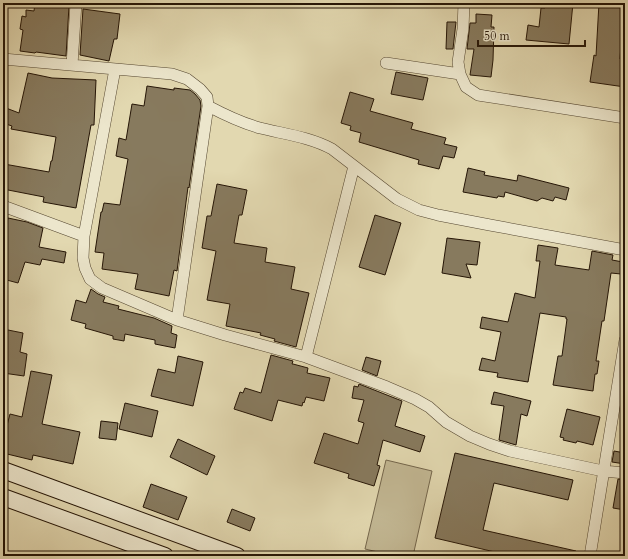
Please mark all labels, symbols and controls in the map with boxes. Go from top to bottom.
scale bar [478,22,585,48]
text: 50 m [484,28,511,44]

